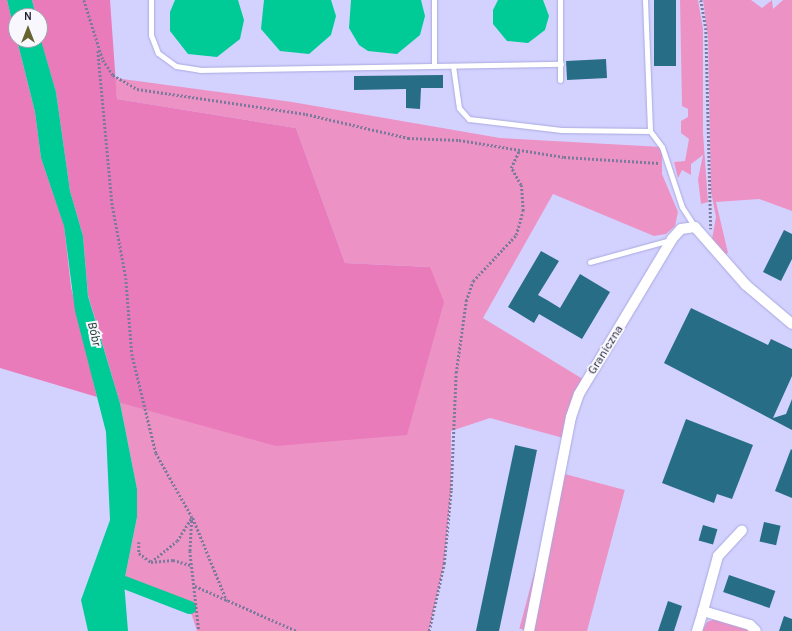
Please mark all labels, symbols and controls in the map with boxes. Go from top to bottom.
north arrow [8,8,48,48]
text: N [24,10,32,23]
water label: Bóbr [84,320,104,348]
street label: Graniczna [585,323,627,377]

